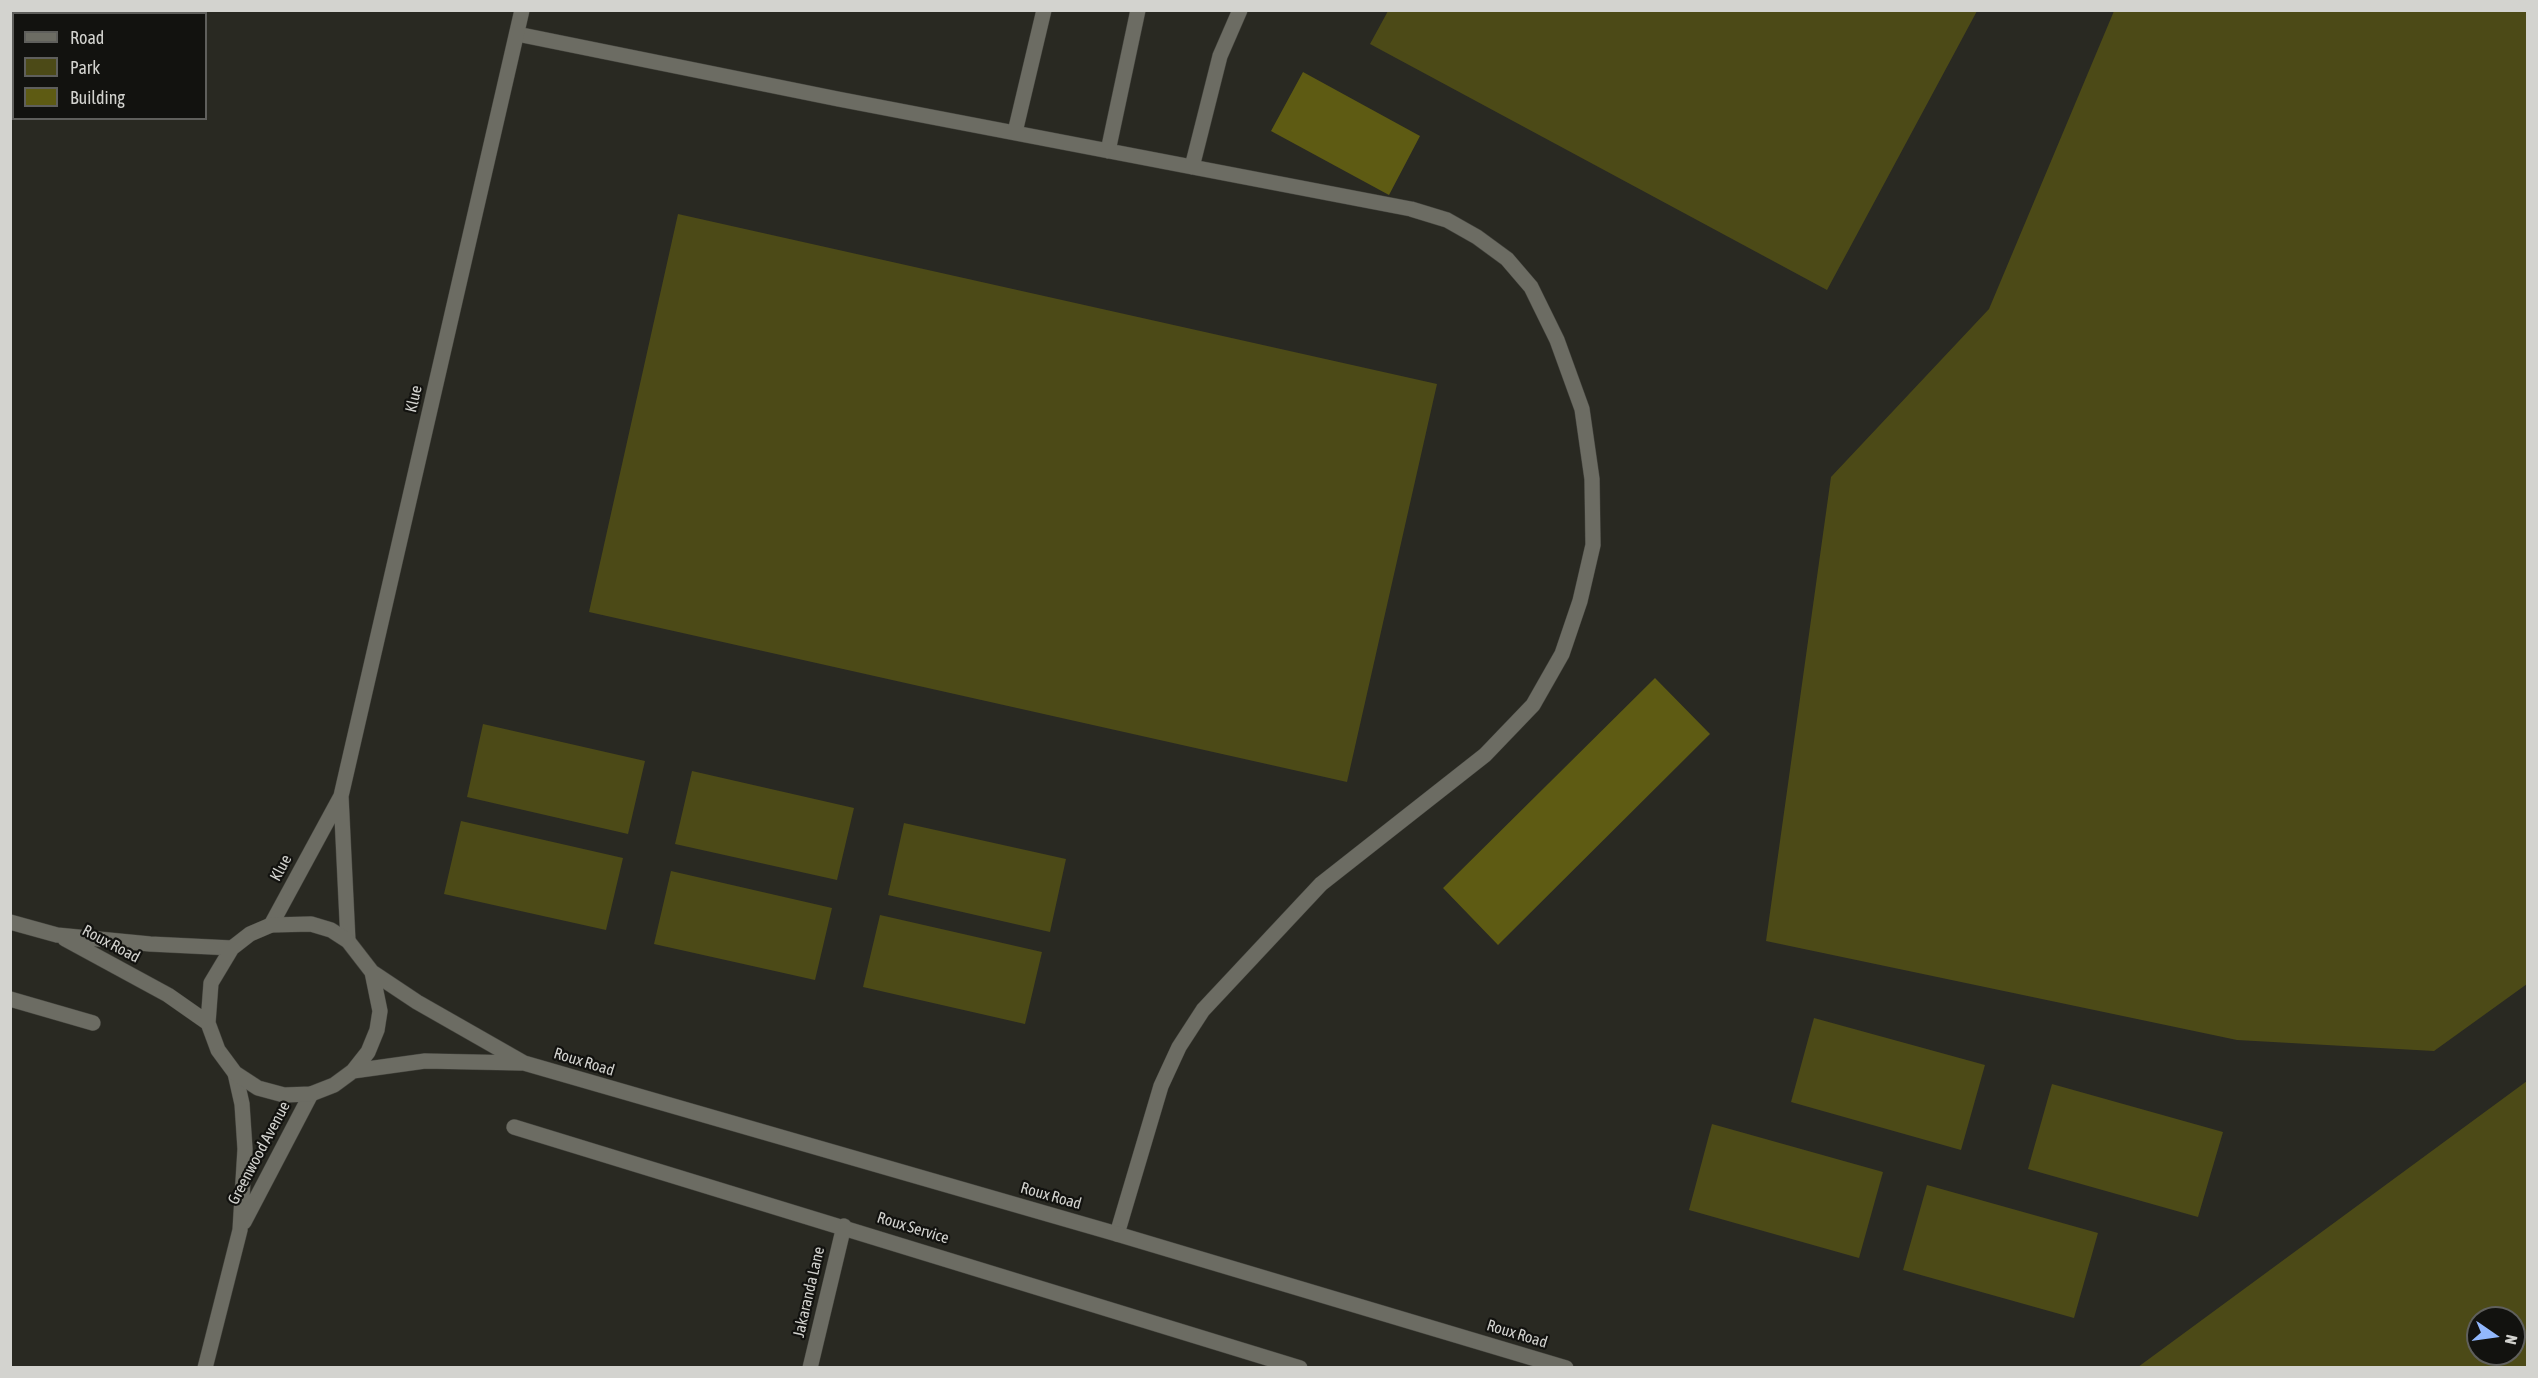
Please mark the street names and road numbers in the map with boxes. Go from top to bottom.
street label: Klue [402,384,426,414]
street label: Klue [266,852,296,884]
street label: Roux Road [79,921,143,967]
street label: Roux Road [551,1044,617,1080]
street label: Greenwood Avenue [224,1098,294,1208]
street label: Roux Road [1018,1178,1084,1214]
street label: Roux Service [875,1208,951,1248]
street label: Jakaranda Lane [789,1245,829,1339]
street label: Roux Road [1484,1316,1550,1352]

